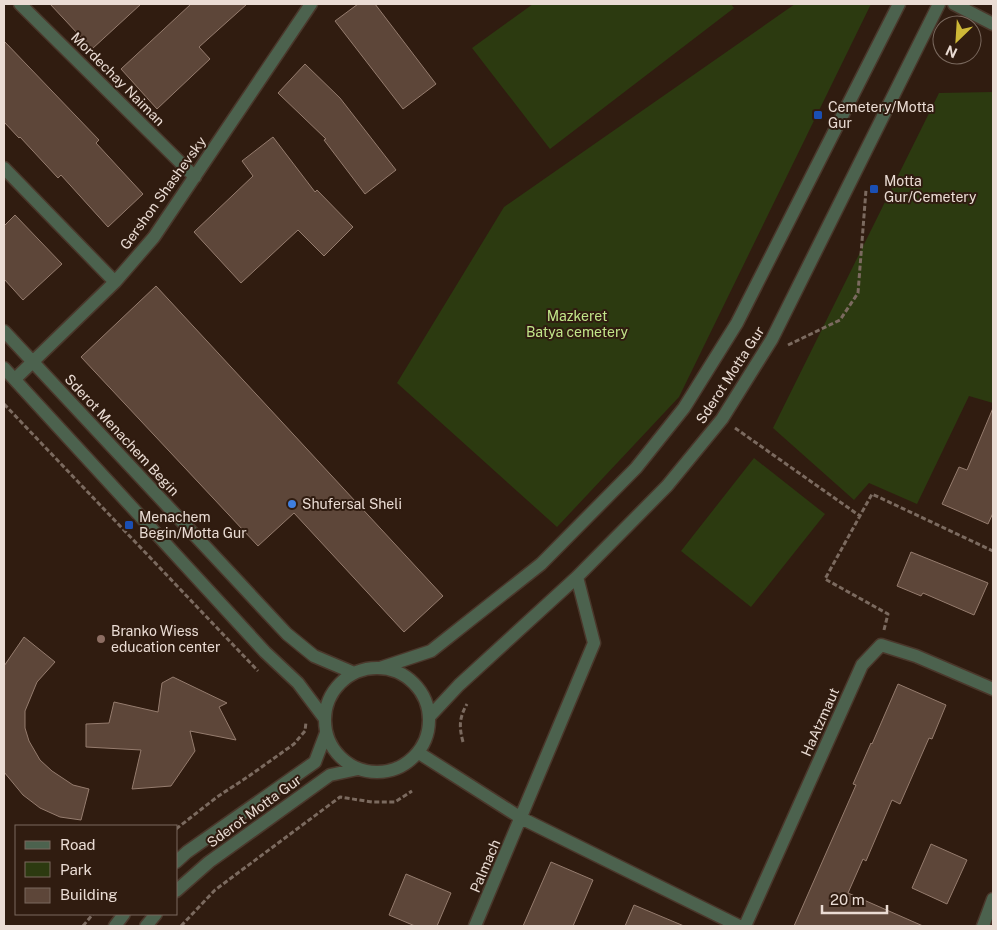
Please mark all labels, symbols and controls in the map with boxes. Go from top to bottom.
north arrow [932,15,982,65]
street label: Mordechay Naiman [68,29,168,129]
text: N [943,42,960,61]
place label: Cemetery/Motta Gur [828,99,934,131]
marker: Cemetery/Motta Gur [812,109,824,121]
street label: Gershon Shashevsky [117,133,210,253]
place label: Motta Gur/Cemetery [884,173,977,205]
marker: Motta Gur/Cemetery [868,183,880,195]
park label: Mazkeret Batya cemetery [526,308,629,340]
street label: Sderot Motta Gur [693,323,767,427]
street label: Sderot Menachem Begin [62,371,182,499]
place label: Shufersal Sheli [302,496,402,512]
marker: Shufersal Sheli [286,498,298,510]
place label: Menachem Begin/Motta Gur [139,509,247,541]
marker: Menachem Begin/Motta Gur [123,519,135,531]
place label: Branko Wiess education center [111,623,220,655]
marker: Branko Wiess education center [95,633,107,645]
street label: HaAtzmaut [798,685,842,759]
street label: Sderot Motta Gur [204,771,304,851]
legend [15,825,178,915]
text: Road [60,836,96,853]
street label: Palmach [467,837,503,895]
text: Park [60,861,92,878]
scale bar [822,882,887,914]
text: Building [60,886,118,903]
text: 20 m [830,891,865,908]

